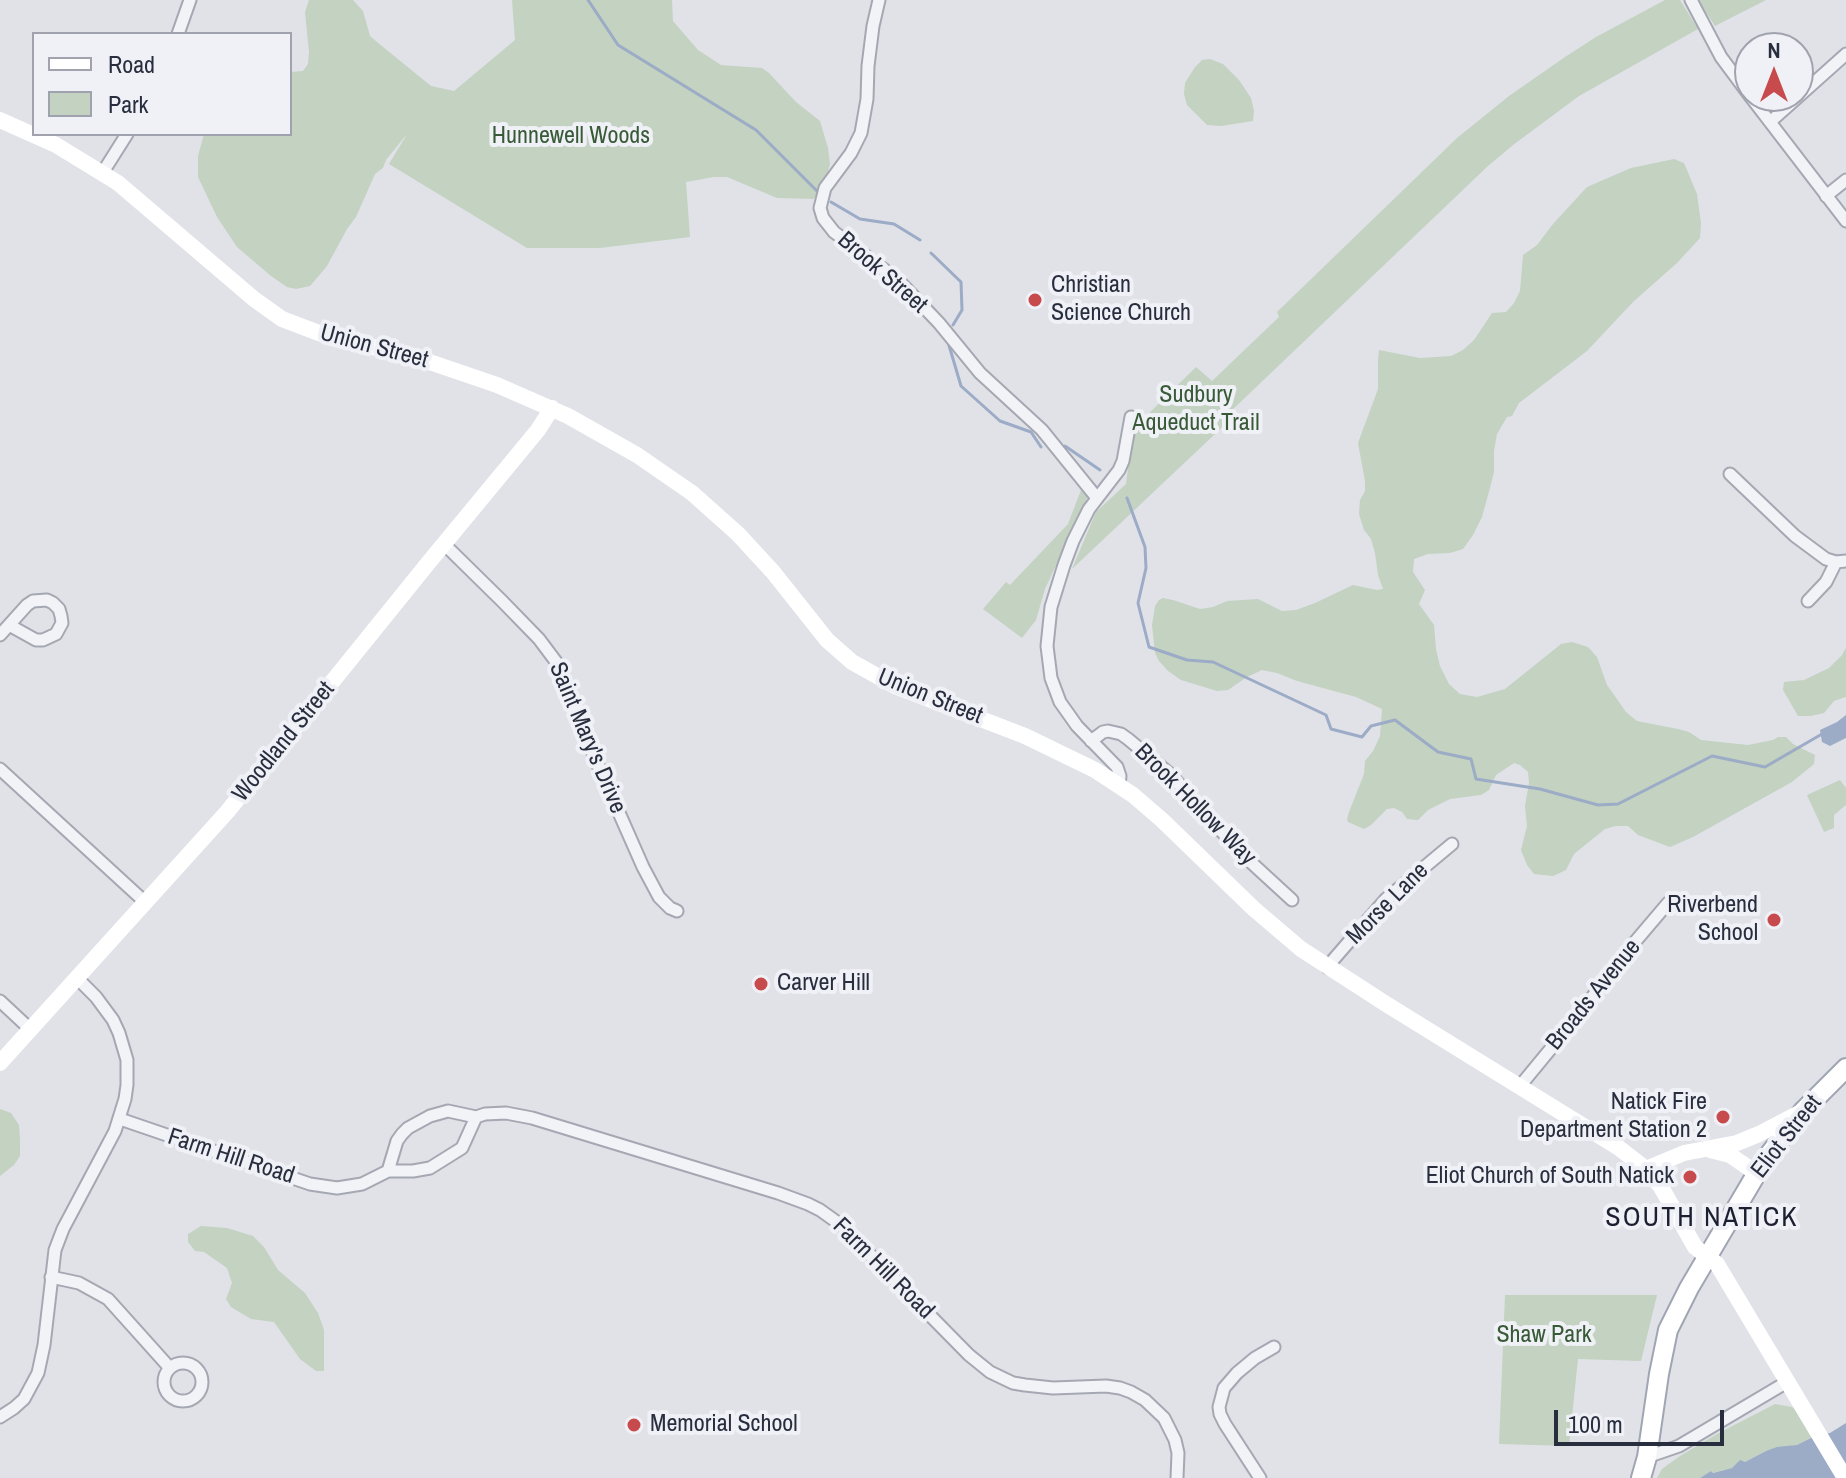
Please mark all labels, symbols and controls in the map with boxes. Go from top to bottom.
legend [32,32,292,136]
north arrow [1734,32,1814,112]
text: N [1767,35,1781,65]
text: Road [108,48,155,80]
text: Park [108,88,148,120]
park label: Hunnewell Woods [492,123,650,151]
street label: Brook Street [831,226,933,320]
place label: Christian Science Church [1051,272,1191,328]
marker: Christian Science Church [1026,291,1044,309]
street label: Union Street [317,319,431,375]
park label: Sudbury Aqueduct Trail [1132,382,1260,438]
street label: Saint Mary's Drive [542,658,632,818]
street label: Union Street [873,663,987,731]
street label: Woodland Street [227,676,341,808]
street label: Brook Hollow Way [1128,738,1262,872]
street label: Morse Lane [1341,857,1435,951]
place label: Riverbend School [1667,892,1758,948]
marker: Riverbend School [1765,911,1783,929]
street label: Broads Avenue [1541,934,1647,1056]
place label: Carver Hill [777,970,870,998]
marker: Carver Hill [752,975,770,993]
place label: Natick Fire Department Station 2 [1520,1089,1707,1145]
street label: Eliot Street [1746,1090,1828,1184]
marker: Natick Fire Department Station 2 [1714,1108,1732,1126]
street label: Farm Hill Road [164,1123,298,1191]
place label: Eliot Church of South Natick [1426,1163,1674,1191]
marker: Eliot Church of South Natick [1681,1168,1699,1186]
district label: SOUTH NATICK [1605,1201,1799,1235]
street label: Farm Hill Road [826,1212,940,1326]
park label: Shaw Park [1496,1322,1592,1350]
scale bar [1558,1394,1728,1444]
text: 100 m [1568,1408,1623,1440]
place label: Memorial School [650,1411,798,1439]
marker: Memorial School [625,1416,643,1434]

